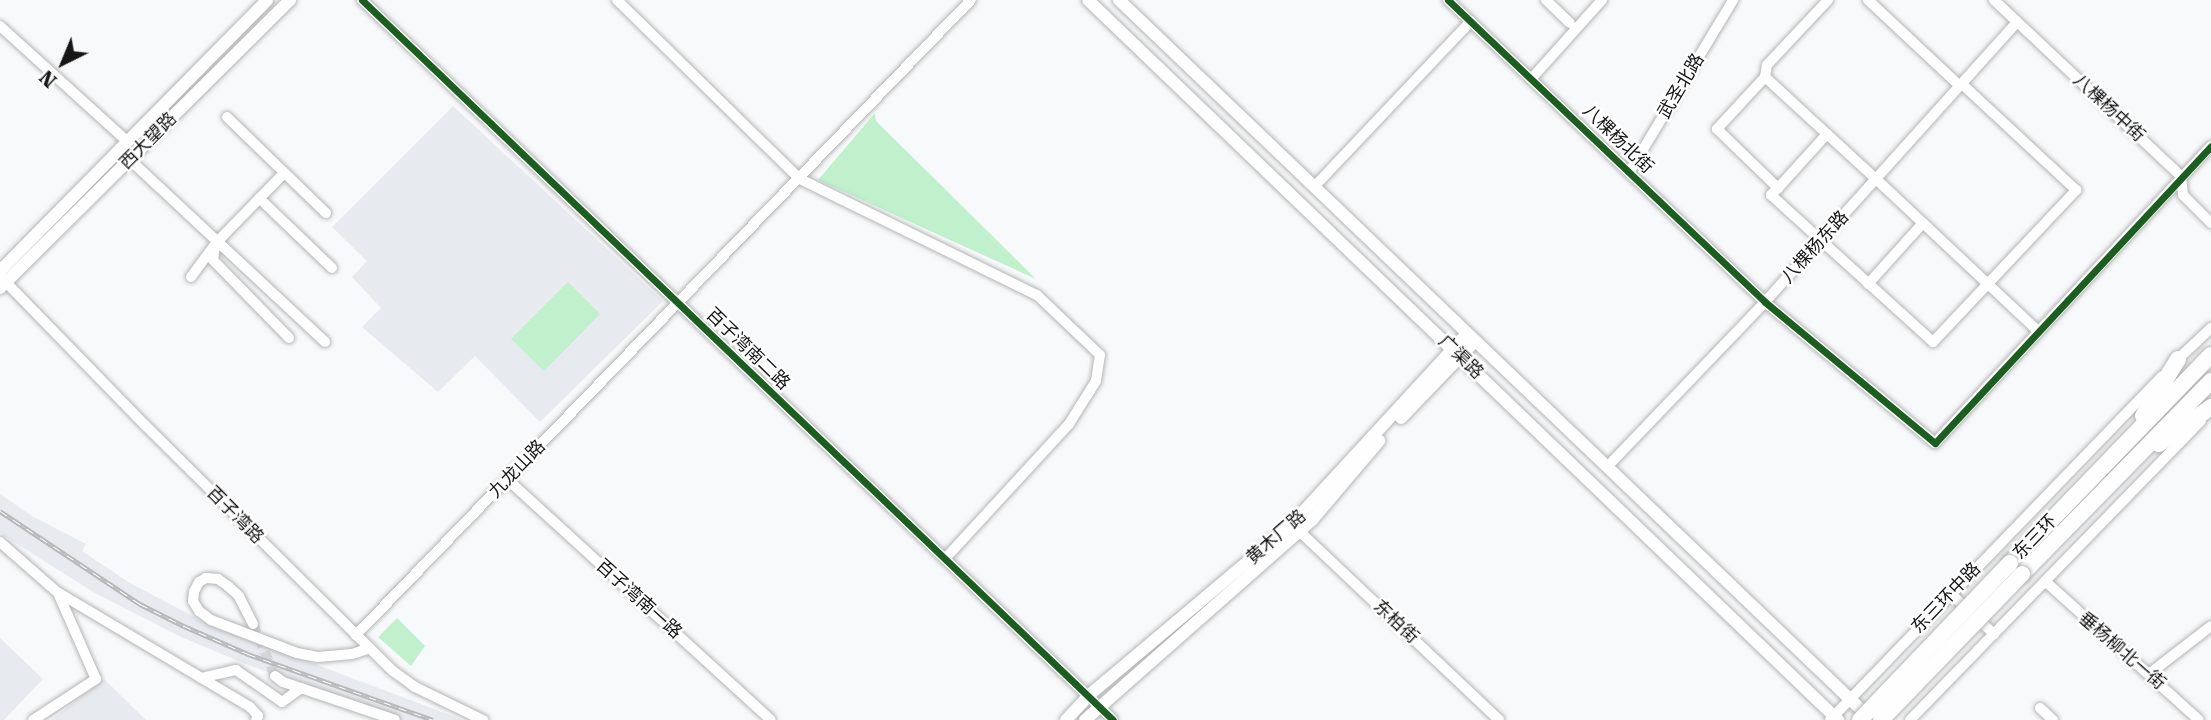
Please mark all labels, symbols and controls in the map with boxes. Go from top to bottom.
north arrow [28,28,98,98]
street label: 武圣北路 [1653,50,1709,122]
text: N [35,65,62,92]
street label: 八棵杨中街 [2069,69,2149,147]
street label: 八棵杨北街 [1578,100,1658,178]
street label: 西大望路 [115,108,181,174]
street label: 八棵杨东路 [1777,206,1853,288]
street label: 百子湾南二路 [702,304,794,394]
street label: 广渠路 [1434,330,1488,384]
street label: 九龙山路 [484,436,550,502]
street label: 百子湾路 [202,482,268,548]
street label: 黄木厂路 [1242,505,1310,569]
street label: 东三环 [2008,510,2062,564]
street label: 百子湾南一路 [592,555,686,643]
street label: 东三环中路 [1907,558,1985,638]
street label: 东柏街 [1369,596,1423,648]
street label: 垂杨柳北一街 [2074,607,2170,695]

